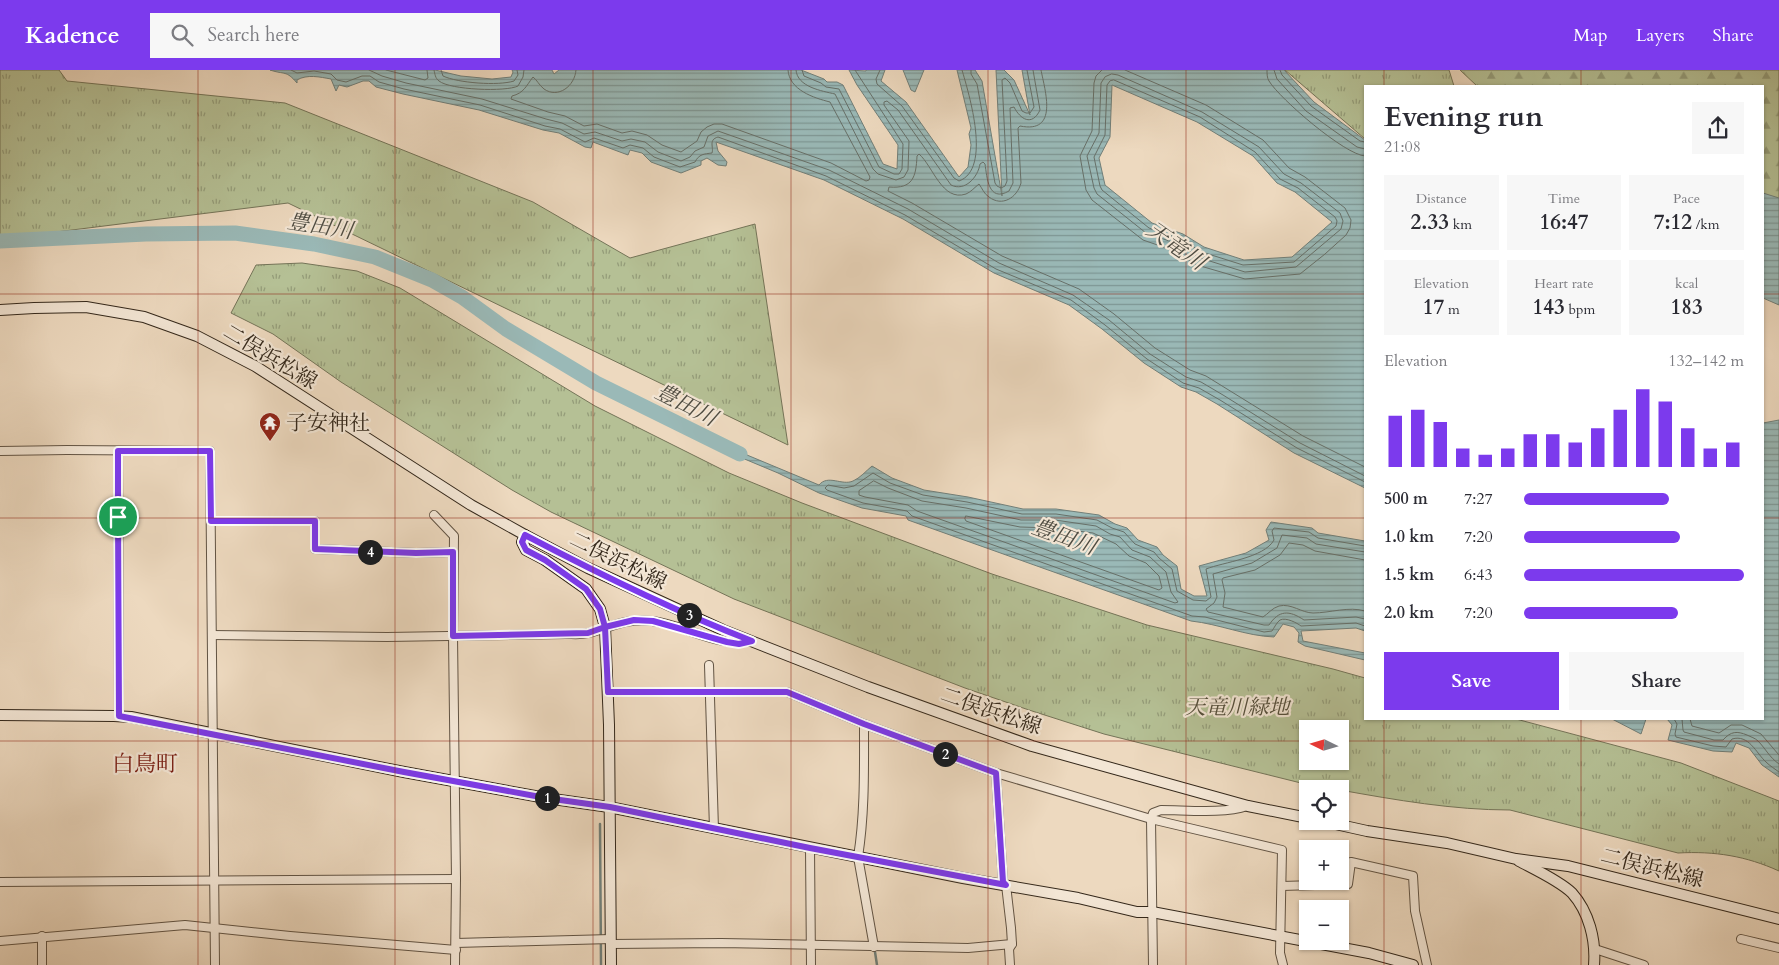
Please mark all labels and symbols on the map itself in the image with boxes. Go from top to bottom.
water label: 豊田川 [285,206,357,246]
water label: 天竜川 [1140,215,1213,278]
street label: 二俣浜松線 [218,318,322,396]
water label: 豊田川 [650,377,724,434]
place label: 子安神社 [286,409,370,438]
temple icon: 子安神社 [258,411,282,442]
pin [97,496,139,538]
water label: 豊田川 [1028,512,1102,563]
street label: 二俣浜松線 [564,525,672,597]
pin: 4 [358,540,382,564]
pin: 3 [676,602,702,628]
street label: 二俣浜松線 [937,680,1045,742]
park label: 天竜川緑地 [1185,693,1291,722]
north arrow [1299,720,1349,770]
pin: 2 [932,742,958,766]
district label: 白鳥町 [112,749,178,779]
pin: 1 [534,786,560,810]
street label: 二俣浜松線 [1598,841,1706,895]

